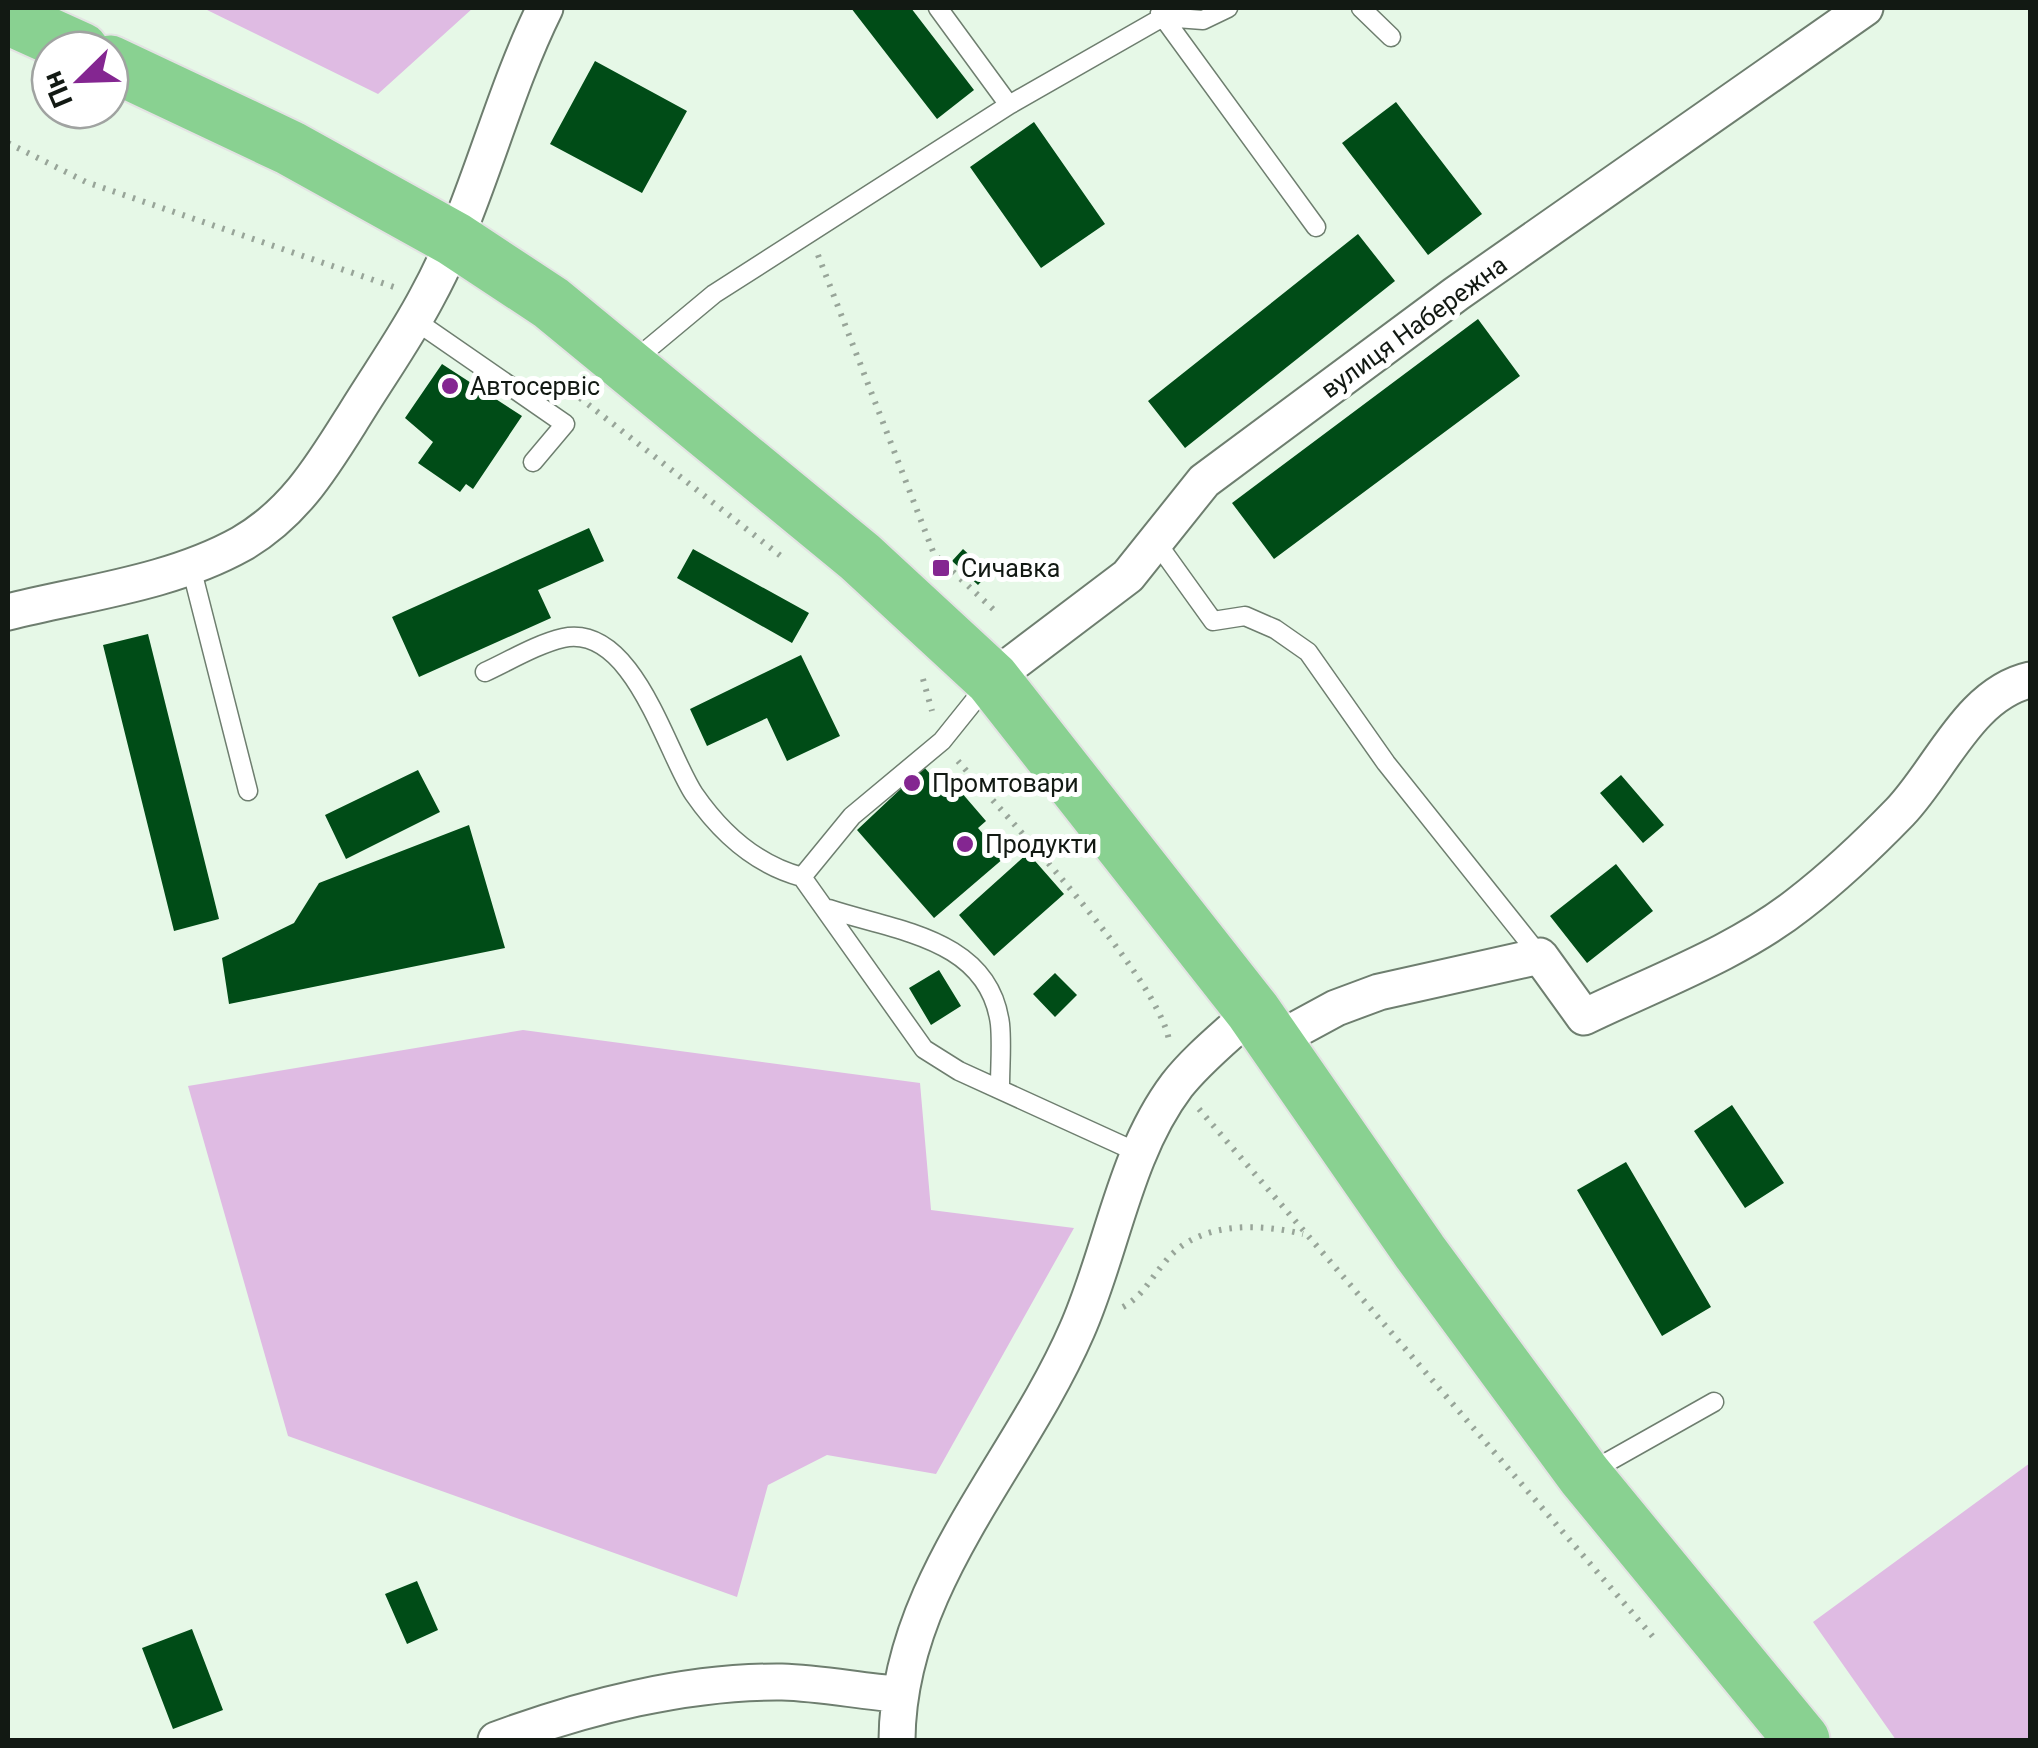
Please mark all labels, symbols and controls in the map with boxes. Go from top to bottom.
north arrow [30,30,130,130]
text: Пн [35,67,80,112]
street label: вулиця Набережна [1316,250,1512,404]
place label: Автосервіс [470,372,600,401]
marker: Автосервіс [439,375,461,397]
place label: Сичавка [961,554,1060,583]
marker: Сичавка [930,557,952,579]
place label: Промтовари [932,769,1079,798]
marker: Промтовари [901,772,923,794]
place label: Продукти [985,830,1097,859]
marker: Продукти [954,833,976,855]

